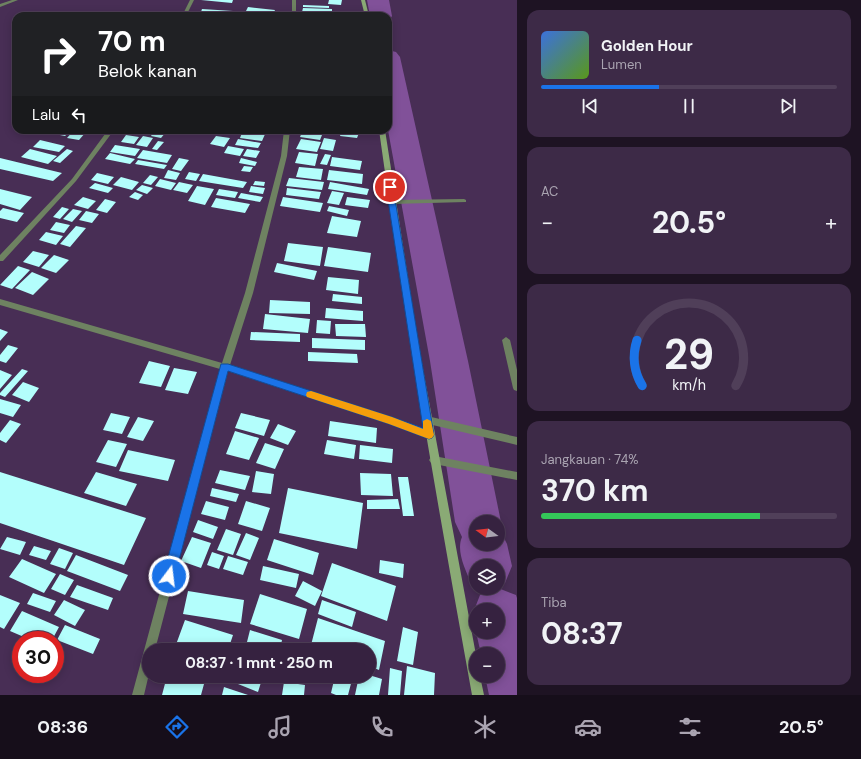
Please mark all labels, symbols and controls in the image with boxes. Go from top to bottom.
text: 70 m [98,23,166,60]
icon: right [32,28,84,80]
text: Golden Hour [601,36,693,56]
text: Lumen [601,56,642,73]
text: Belok kanan [98,59,197,83]
icon: previous [579,95,601,117]
icon: pause [678,95,700,117]
icon: next [777,95,799,117]
icon: left [68,104,90,126]
text: Lalu [32,105,60,125]
pin [373,170,407,204]
icon: arrive [379,176,401,198]
text: AC [541,183,558,200]
text: 20.5° [652,203,726,242]
text: − [541,208,553,237]
text: + [825,208,837,237]
text: 29 [664,327,714,381]
text: km/h [672,375,706,393]
text: Jangkauan · 74% [541,451,639,468]
text: 370 km [541,471,649,510]
north arrow [469,515,505,551]
map controls [469,515,505,683]
position arrow [148,555,190,597]
button: layers [469,559,505,595]
text: Tiba [541,594,567,611]
button: + [469,603,505,639]
text: 08:37 [541,614,623,653]
speed limit sign: 30 [12,631,64,683]
button: − [469,647,505,683]
text: 08:37 · 1 mnt · 250 m [185,653,333,673]
icon: directions [163,713,191,741]
icon: music [266,713,294,741]
icon: phone [368,713,396,741]
icon: climate [471,713,499,741]
icon: car [574,713,602,741]
icon: filters [676,713,704,741]
text: 08:36 [37,715,88,739]
text: 20.5° [779,715,824,739]

